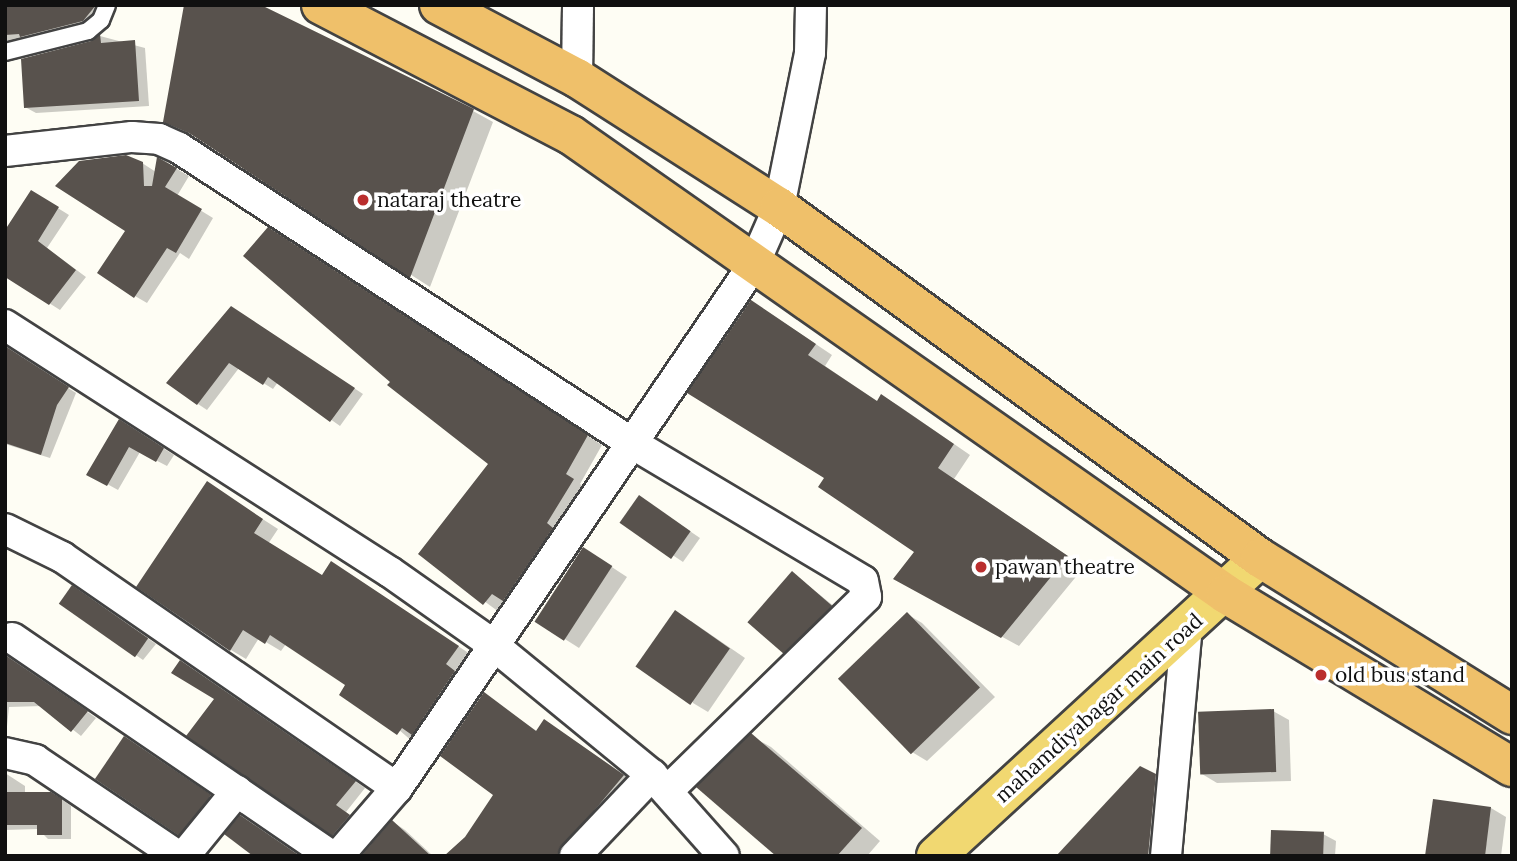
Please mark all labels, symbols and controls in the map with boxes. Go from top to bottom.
place label: nataraj theatre [377,187,521,213]
marker: nataraj theatre [355,192,371,208]
place label: pawan theatre [995,554,1135,580]
marker: pawan theatre [973,559,989,575]
street label: mahamdiyabagar main road [990,608,1208,808]
place label: old bus stand [1335,662,1465,688]
marker: old bus stand [1313,667,1329,683]

